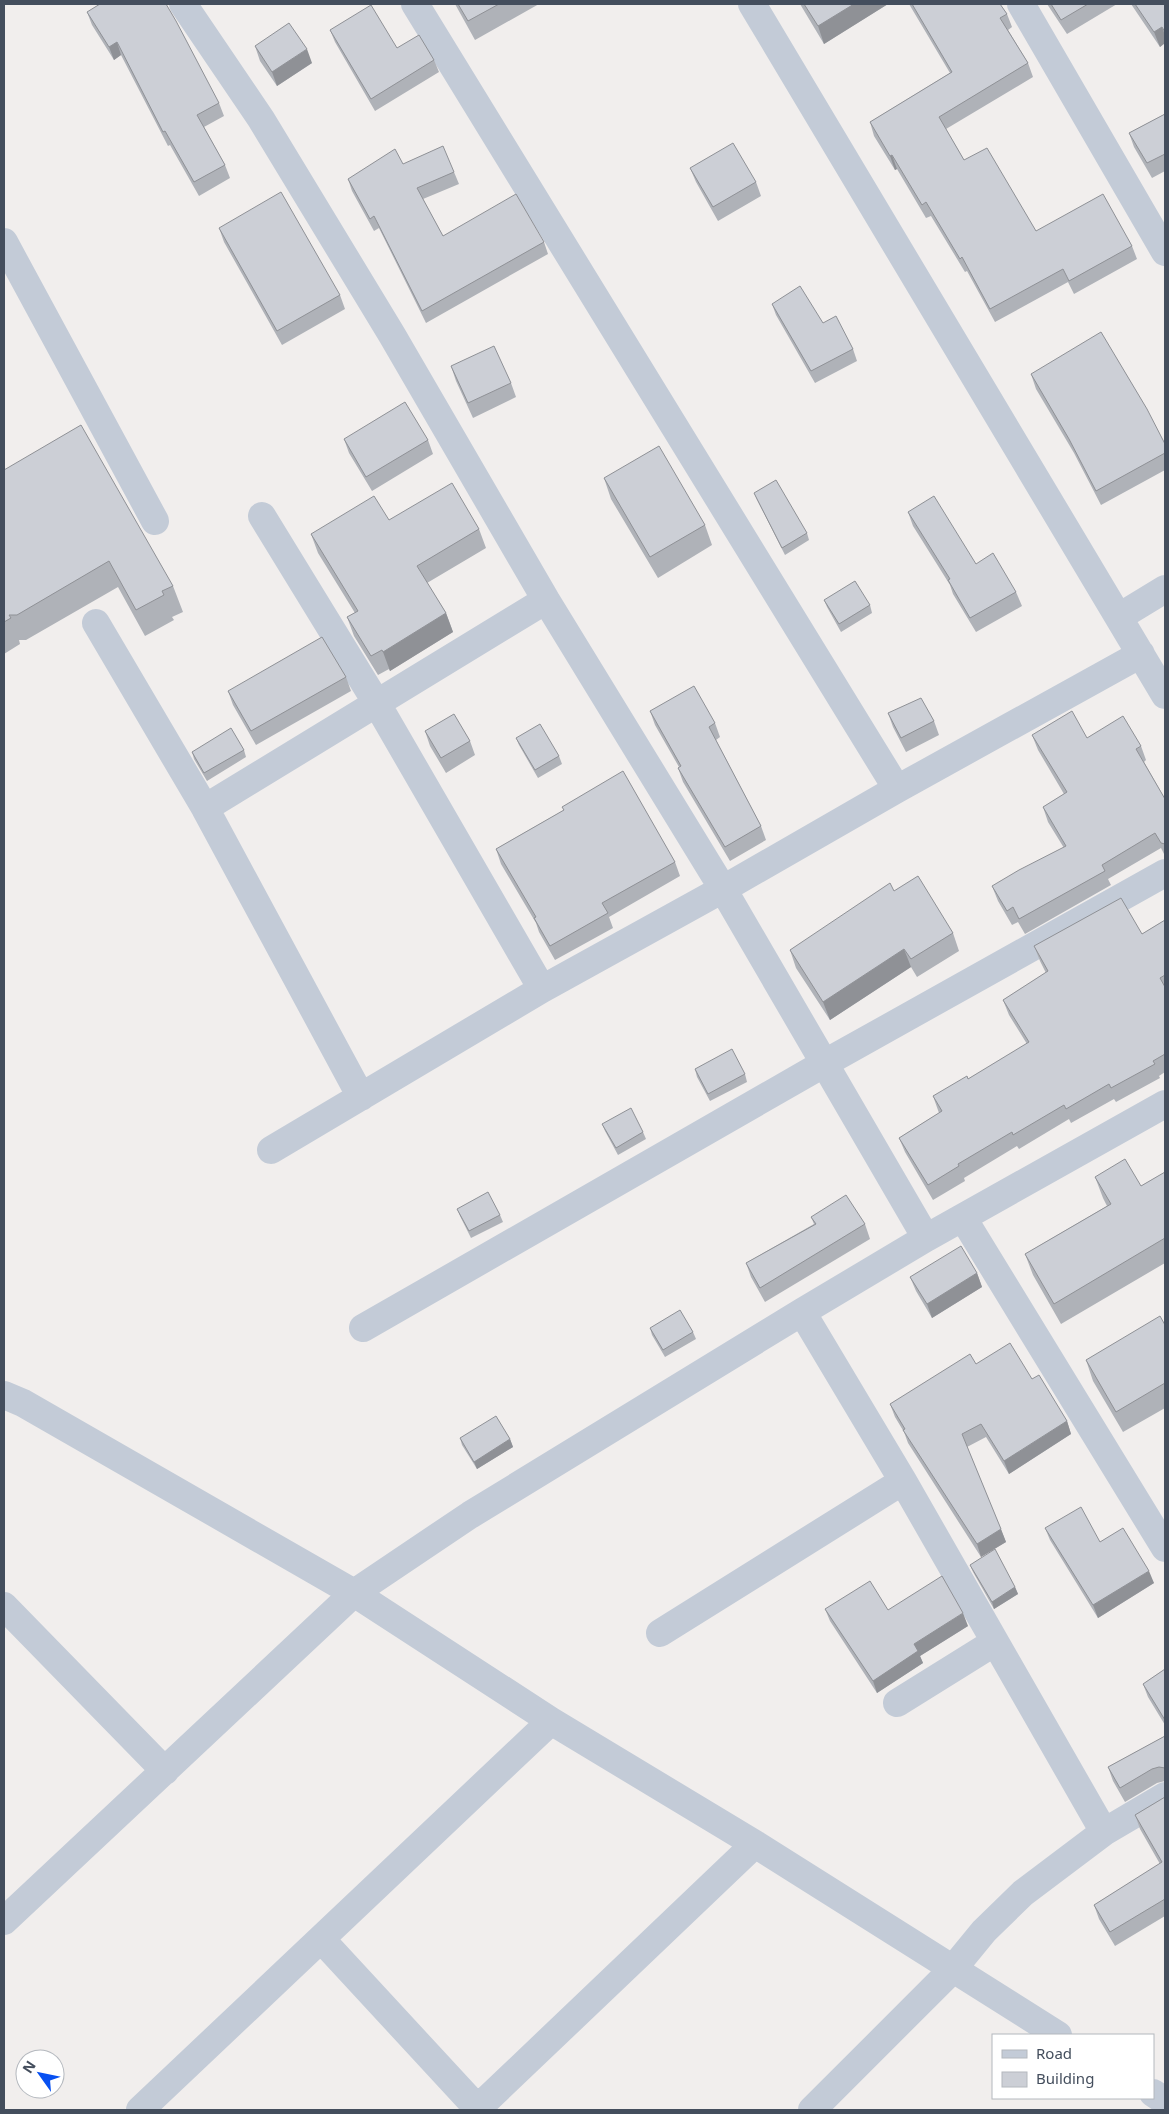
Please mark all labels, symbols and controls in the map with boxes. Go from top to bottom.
legend [992,2034,1154,2099]
text: Road [1036,2043,1072,2063]
north arrow [15,2049,65,2099]
text: N [18,2057,40,2077]
text: Building [1036,2068,1094,2088]

